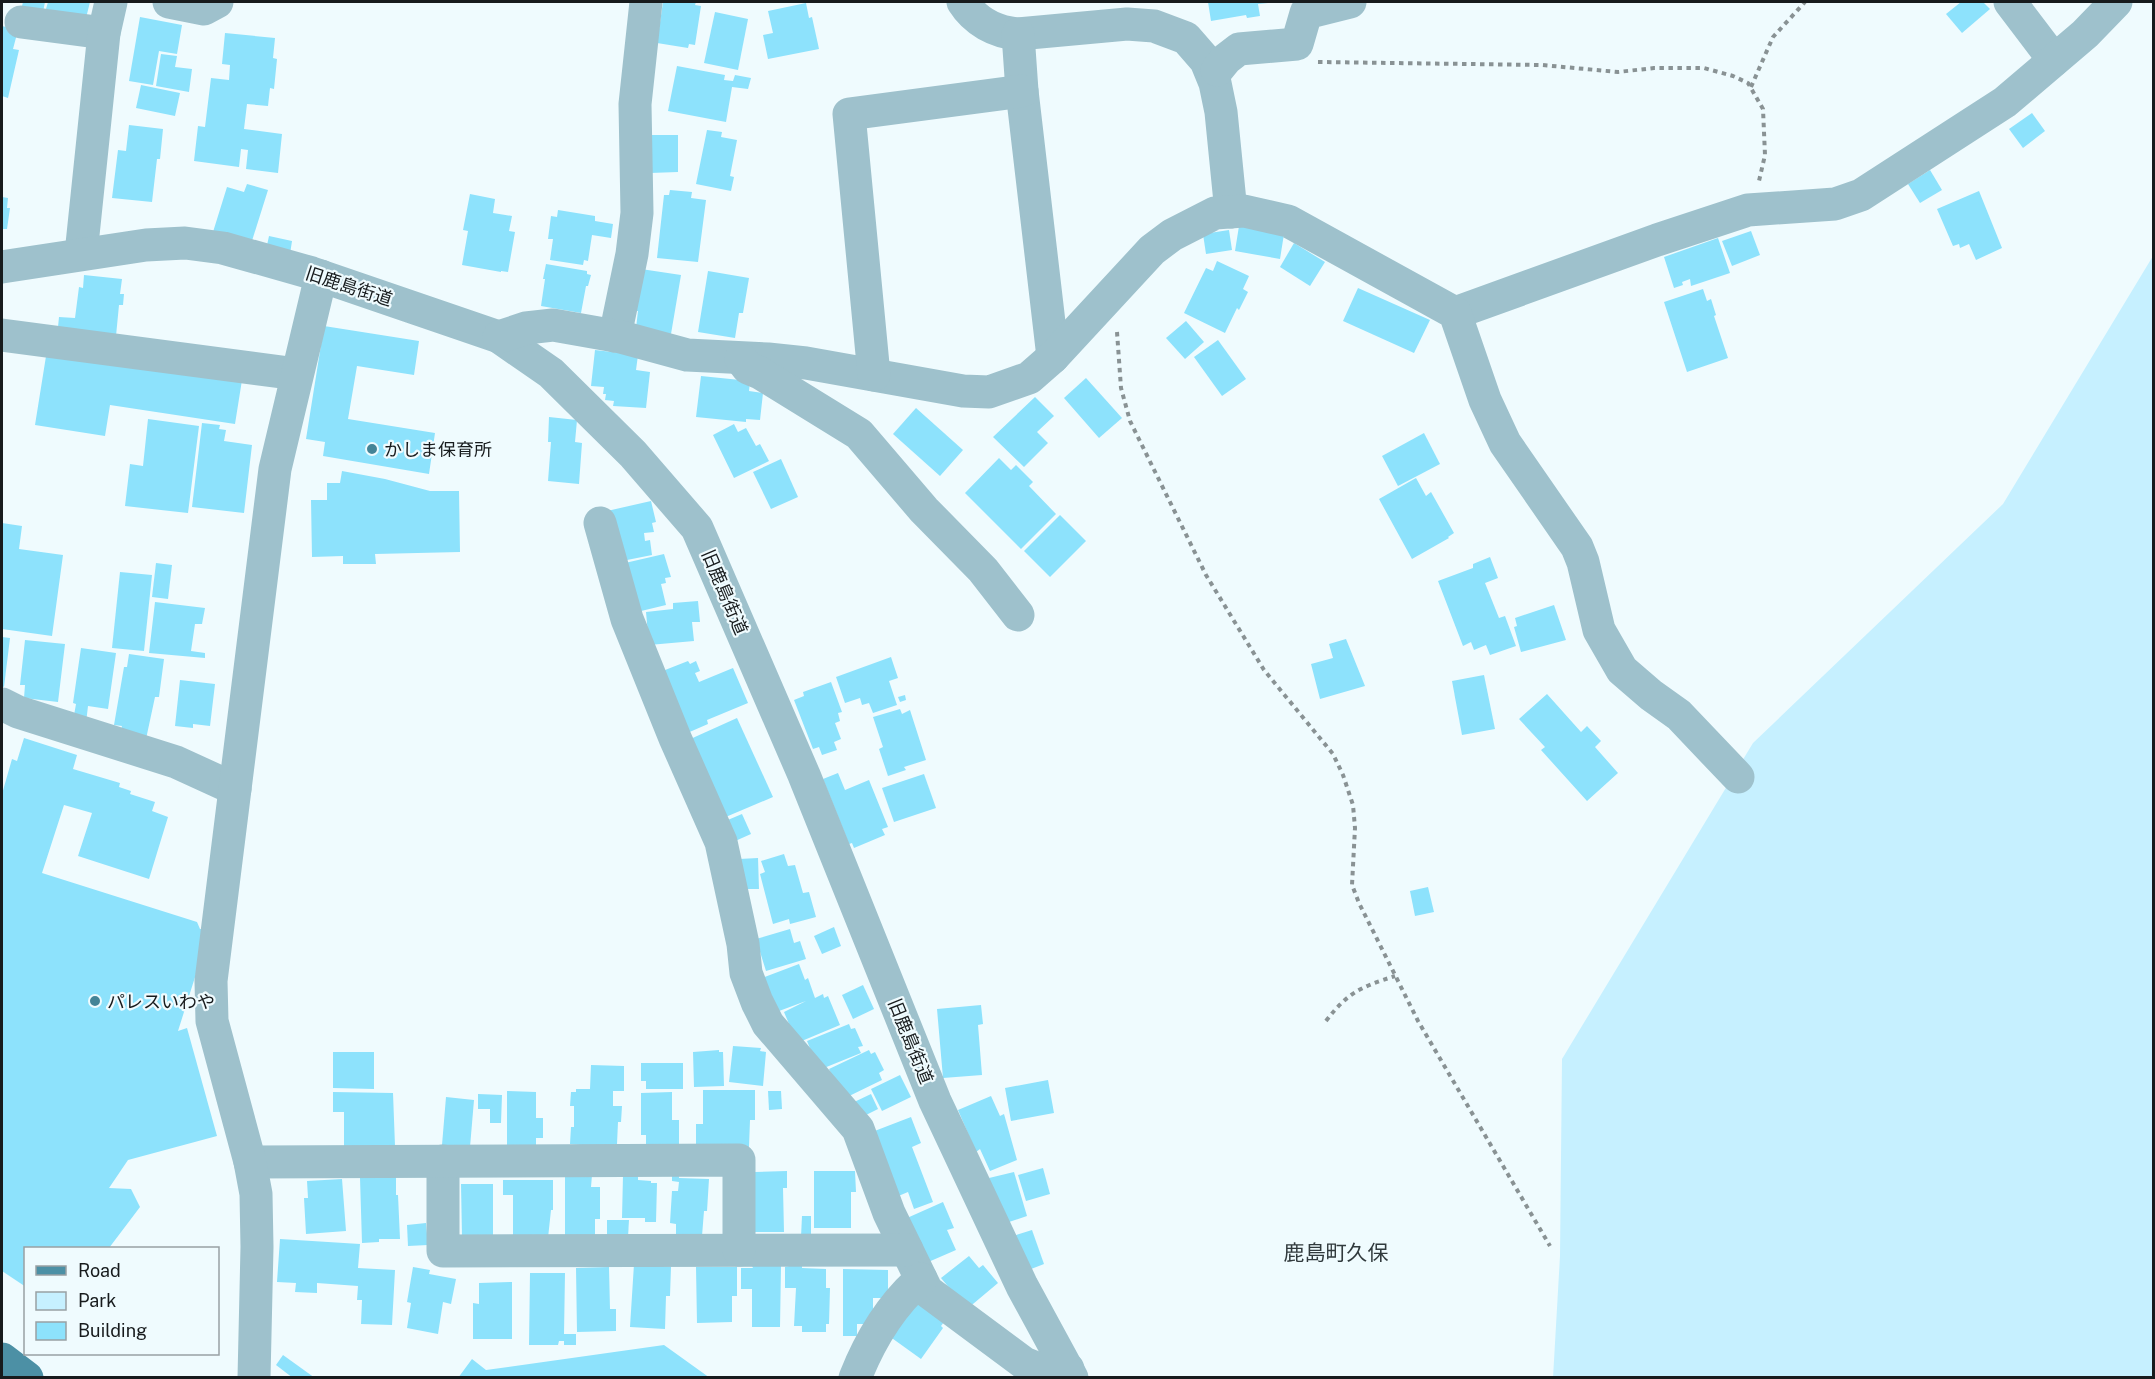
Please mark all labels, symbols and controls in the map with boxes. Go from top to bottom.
street label: 旧鹿島街道 [303,262,395,310]
place label: かしま保育所 [384,439,492,460]
marker: かしま保育所 [365,442,379,456]
street label: 旧鹿島街道 [698,546,752,638]
place label: パレスいわや [107,991,215,1012]
marker: パレスいわや [88,994,102,1008]
street label: 旧鹿島街道 [884,995,938,1087]
district label: 鹿島町久保 [1284,1240,1389,1265]
legend [24,1247,219,1355]
text: Road [78,1260,121,1281]
text: Park [78,1290,116,1311]
text: Building [78,1320,147,1341]

